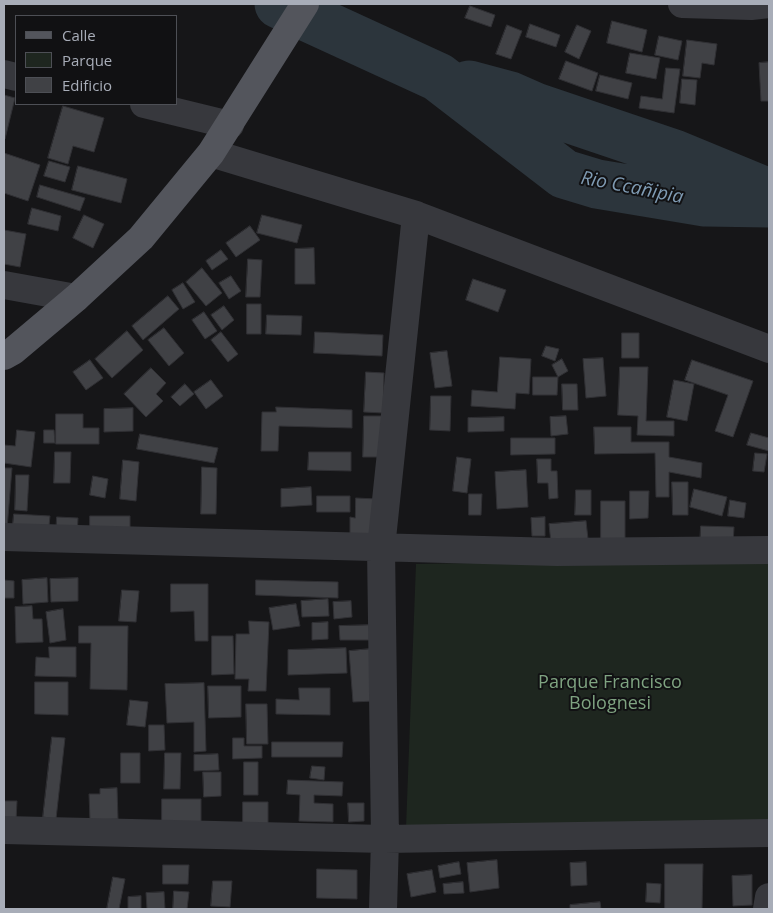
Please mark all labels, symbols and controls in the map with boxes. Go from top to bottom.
legend [15,15,178,105]
text: Calle [62,25,96,45]
text: Parque [62,50,112,70]
text: Edificio [62,75,112,95]
water label: Rio Ccañipia [579,167,685,209]
park label: Parque Francisco Bolognesi [538,672,682,714]

